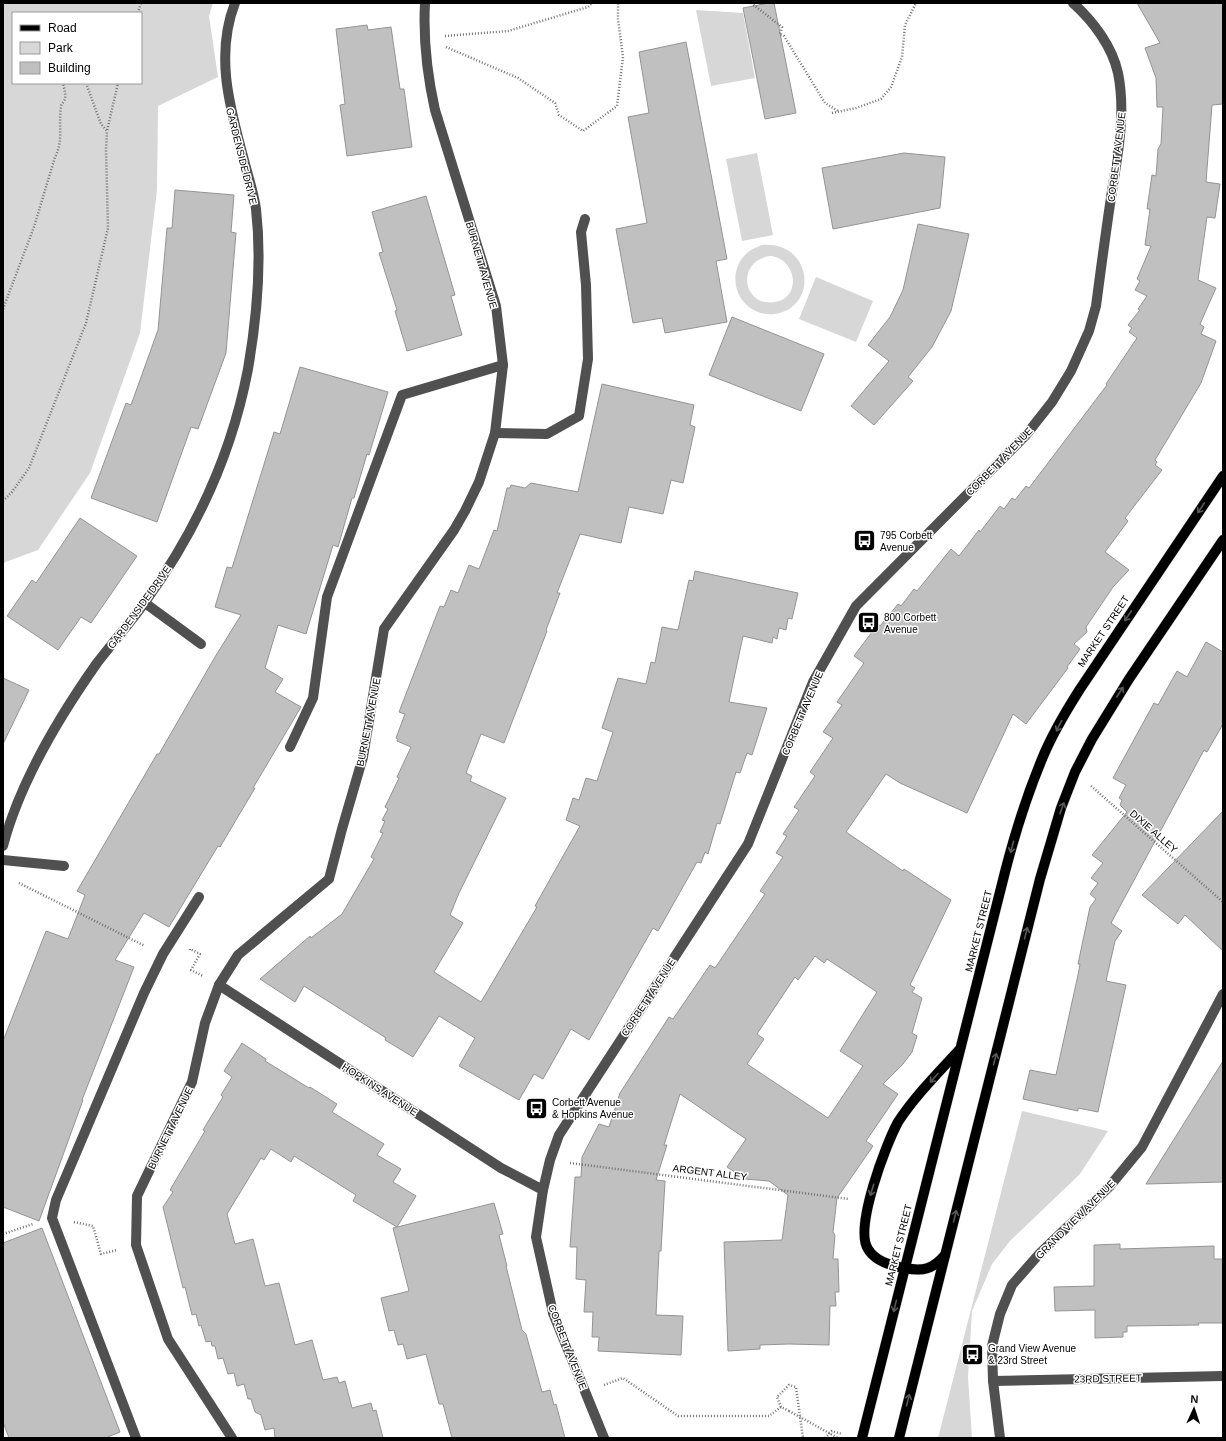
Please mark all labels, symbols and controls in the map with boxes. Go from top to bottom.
legend [12,12,142,84]
text: Road [48,21,77,35]
text: Park [48,41,74,55]
text: Building [48,61,91,75]
street label: GARDENSIDE DRIVE [224,107,259,206]
street label: CORBETT AVENUE [1106,111,1127,203]
street label: BURNETT AVENUE [464,221,499,310]
street label: CORBETT AVENUE [964,425,1035,498]
one-way arrow [1197,503,1205,514]
bus stop icon: 795 Corbett Avenue [852,528,878,554]
place label: 795 Corbett Avenue [880,530,932,553]
street label: GARDENSIDE DRIVE [106,564,173,651]
street label: MARKET STREET [1075,594,1131,669]
bus stop icon: 800 Corbett Avenue [856,610,882,636]
one-way arrow [1124,610,1132,621]
place label: 800 Corbett Avenue [884,612,936,635]
street label: CORBETT AVENUE [780,669,825,757]
street label: BURNETT AVENUE [355,677,383,767]
one-way arrow [1116,687,1124,698]
one-way arrow [1054,719,1062,731]
one-way arrow [1058,802,1066,814]
street label: DIXIE ALLEY [1128,808,1180,855]
one-way arrow [1008,840,1015,853]
street label: MARKET STREET [963,889,994,973]
one-way arrow [1023,927,1031,940]
street label: CORBETT AVENUE [619,956,678,1038]
one-way arrow [991,1053,999,1066]
street label: HOPKINS AVENUE [340,1061,420,1118]
one-way arrow [930,1072,939,1082]
street label: BURNETT AVENUE [146,1085,195,1171]
bus stop icon: Corbett Avenue & Hopkins Avenue [524,1095,550,1121]
place label: Corbett Avenue & Hopkins Avenue [552,1097,634,1120]
street label: ARGENT ALLEY [672,1162,748,1183]
street label: GRAND VIEW AVENUE [1034,1177,1117,1261]
one-way arrow [868,1183,875,1196]
street label: MARKET STREET [883,1203,914,1287]
one-way arrow [952,1209,959,1222]
one-way arrow [891,1299,898,1312]
street label: CORBETT AVENUE [546,1303,589,1392]
bus stop icon: Grand View Avenue & 23rd Street [960,1341,986,1367]
place label: Grand View Avenue & 23rd Street [988,1343,1076,1366]
street label: 23RD STREET [1074,1372,1142,1385]
north arrow [1174,1389,1214,1429]
text: N [1190,1393,1199,1405]
one-way arrow [905,1394,913,1407]

